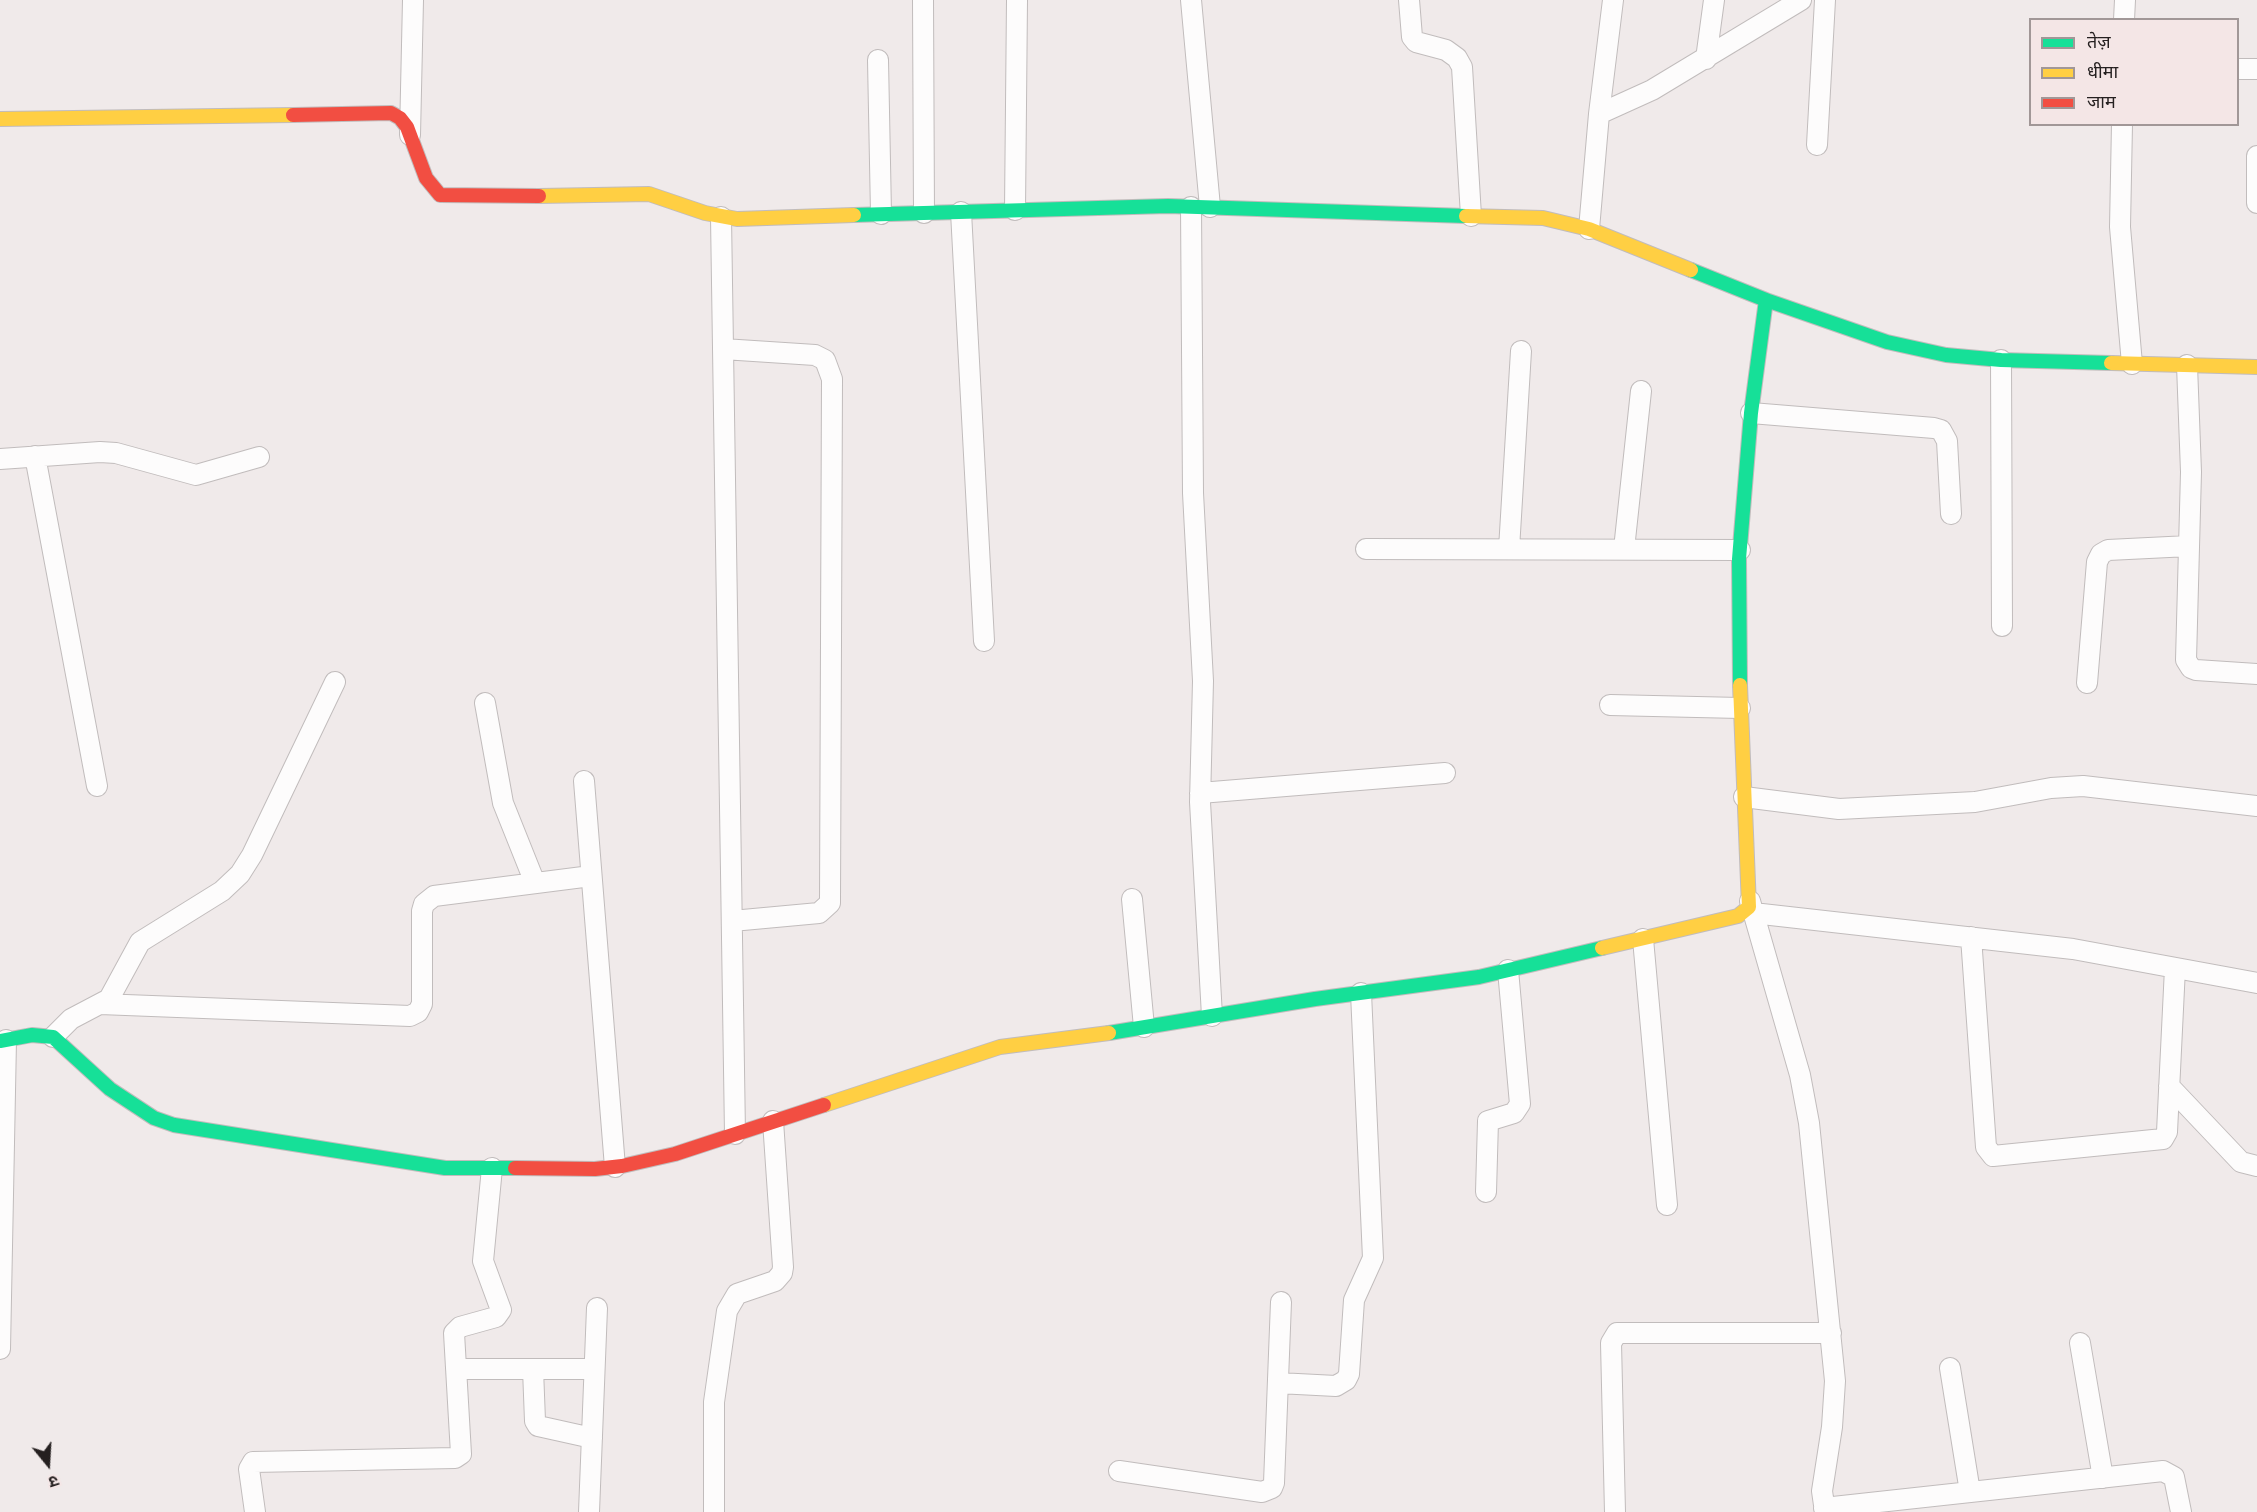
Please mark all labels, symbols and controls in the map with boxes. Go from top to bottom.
legend [2029,18,2239,126]
text: तेज़ [2087,31,2111,52]
text: धीमा [2087,61,2118,82]
text: जाम [2087,91,2116,112]
north arrow [18,1434,78,1494]
text: उ [46,1471,61,1492]

